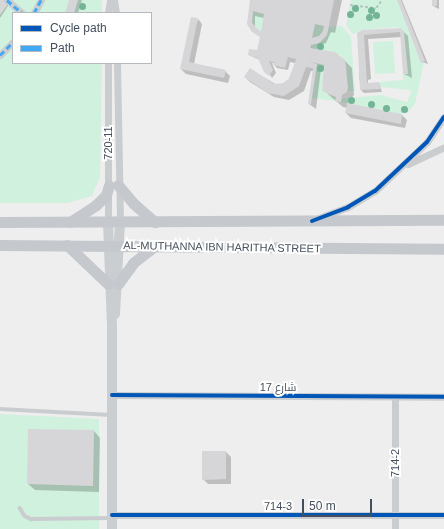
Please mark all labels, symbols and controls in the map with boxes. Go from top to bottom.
legend [12,12,152,64]
text: Cycle path [50,21,107,35]
text: Path [50,41,75,55]
street label: 720-11 [101,126,115,160]
street label: AL-MUTHANNA IBN HARITHA STREET [123,239,321,255]
street label: شارع 17 [260,380,296,394]
street label: 714-2 [388,449,402,477]
scale bar [304,491,374,517]
street label: 714-3 [264,499,292,513]
text: 50 m [309,499,336,513]

